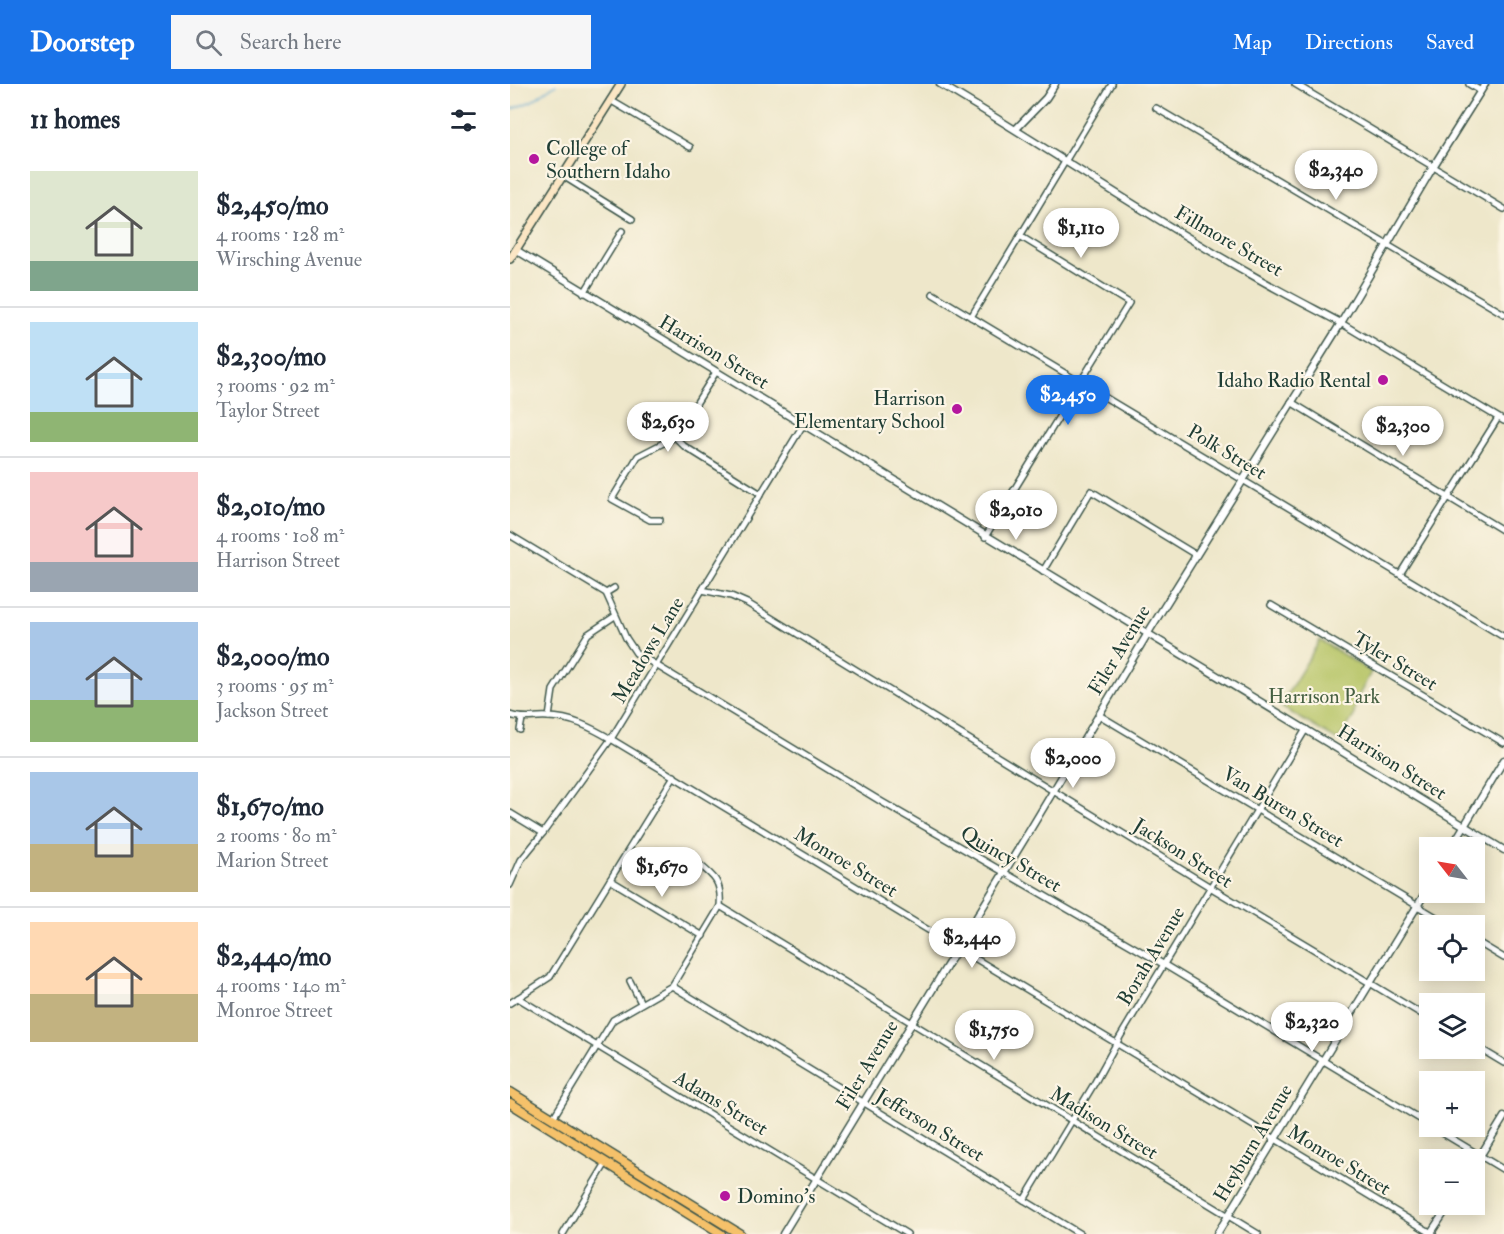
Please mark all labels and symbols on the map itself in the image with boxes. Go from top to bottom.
place label: College of Southern Idaho [546,136,670,184]
pin: $2,340 [1287,150,1385,201]
marker: College of Southern Idaho [527,152,541,166]
street label: Fillmore Street [1170,200,1288,282]
pin: $1,110 [1032,208,1130,259]
street label: Harrison Street [654,309,774,395]
place label: Idaho Radio Rental [1217,368,1371,393]
marker: Idaho Radio Rental [1376,373,1390,387]
pin: $2,450 [1019,375,1117,426]
place label: Harrison Elementary School [794,386,945,434]
pin: $2,630 [619,402,717,453]
marker: Harrison Elementary School [950,402,964,416]
pin: $2,300 [1354,406,1452,457]
street label: Polk Street [1183,419,1271,486]
pin: $2,010 [967,490,1065,541]
street label: Meadows Lane [606,592,690,708]
street label: Filer Avenue [1082,600,1156,700]
street label: Tyler Street [1348,626,1443,696]
park label: Harrison Park [1268,684,1381,709]
street label: Harrison Street [1333,719,1452,806]
pin: $2,000 [1024,738,1122,789]
street label: Van Buren Street [1218,761,1349,853]
street label: Jackson Street [1128,812,1238,894]
street label: Quincy Street [956,820,1066,898]
street label: Monroe Street [790,821,903,903]
north arrow [1419,837,1485,903]
pin: $1,670 [613,847,711,898]
street label: Borah Avenue [1112,902,1190,1010]
pin: $2,440 [923,918,1021,969]
pin: $2,320 [1263,1002,1361,1053]
pin: $1,750 [945,1010,1043,1061]
street label: Filer Avenue [830,1015,904,1115]
street label: Adams Street [668,1065,773,1141]
street label: Heyburn Avenue [1208,1079,1298,1207]
street label: Madison Street [1045,1081,1163,1165]
street label: Jefferson Street [870,1082,989,1168]
street label: Monroe Street [1283,1119,1396,1201]
place label: Domino's [737,1184,815,1209]
marker: Domino's [718,1189,732,1203]

